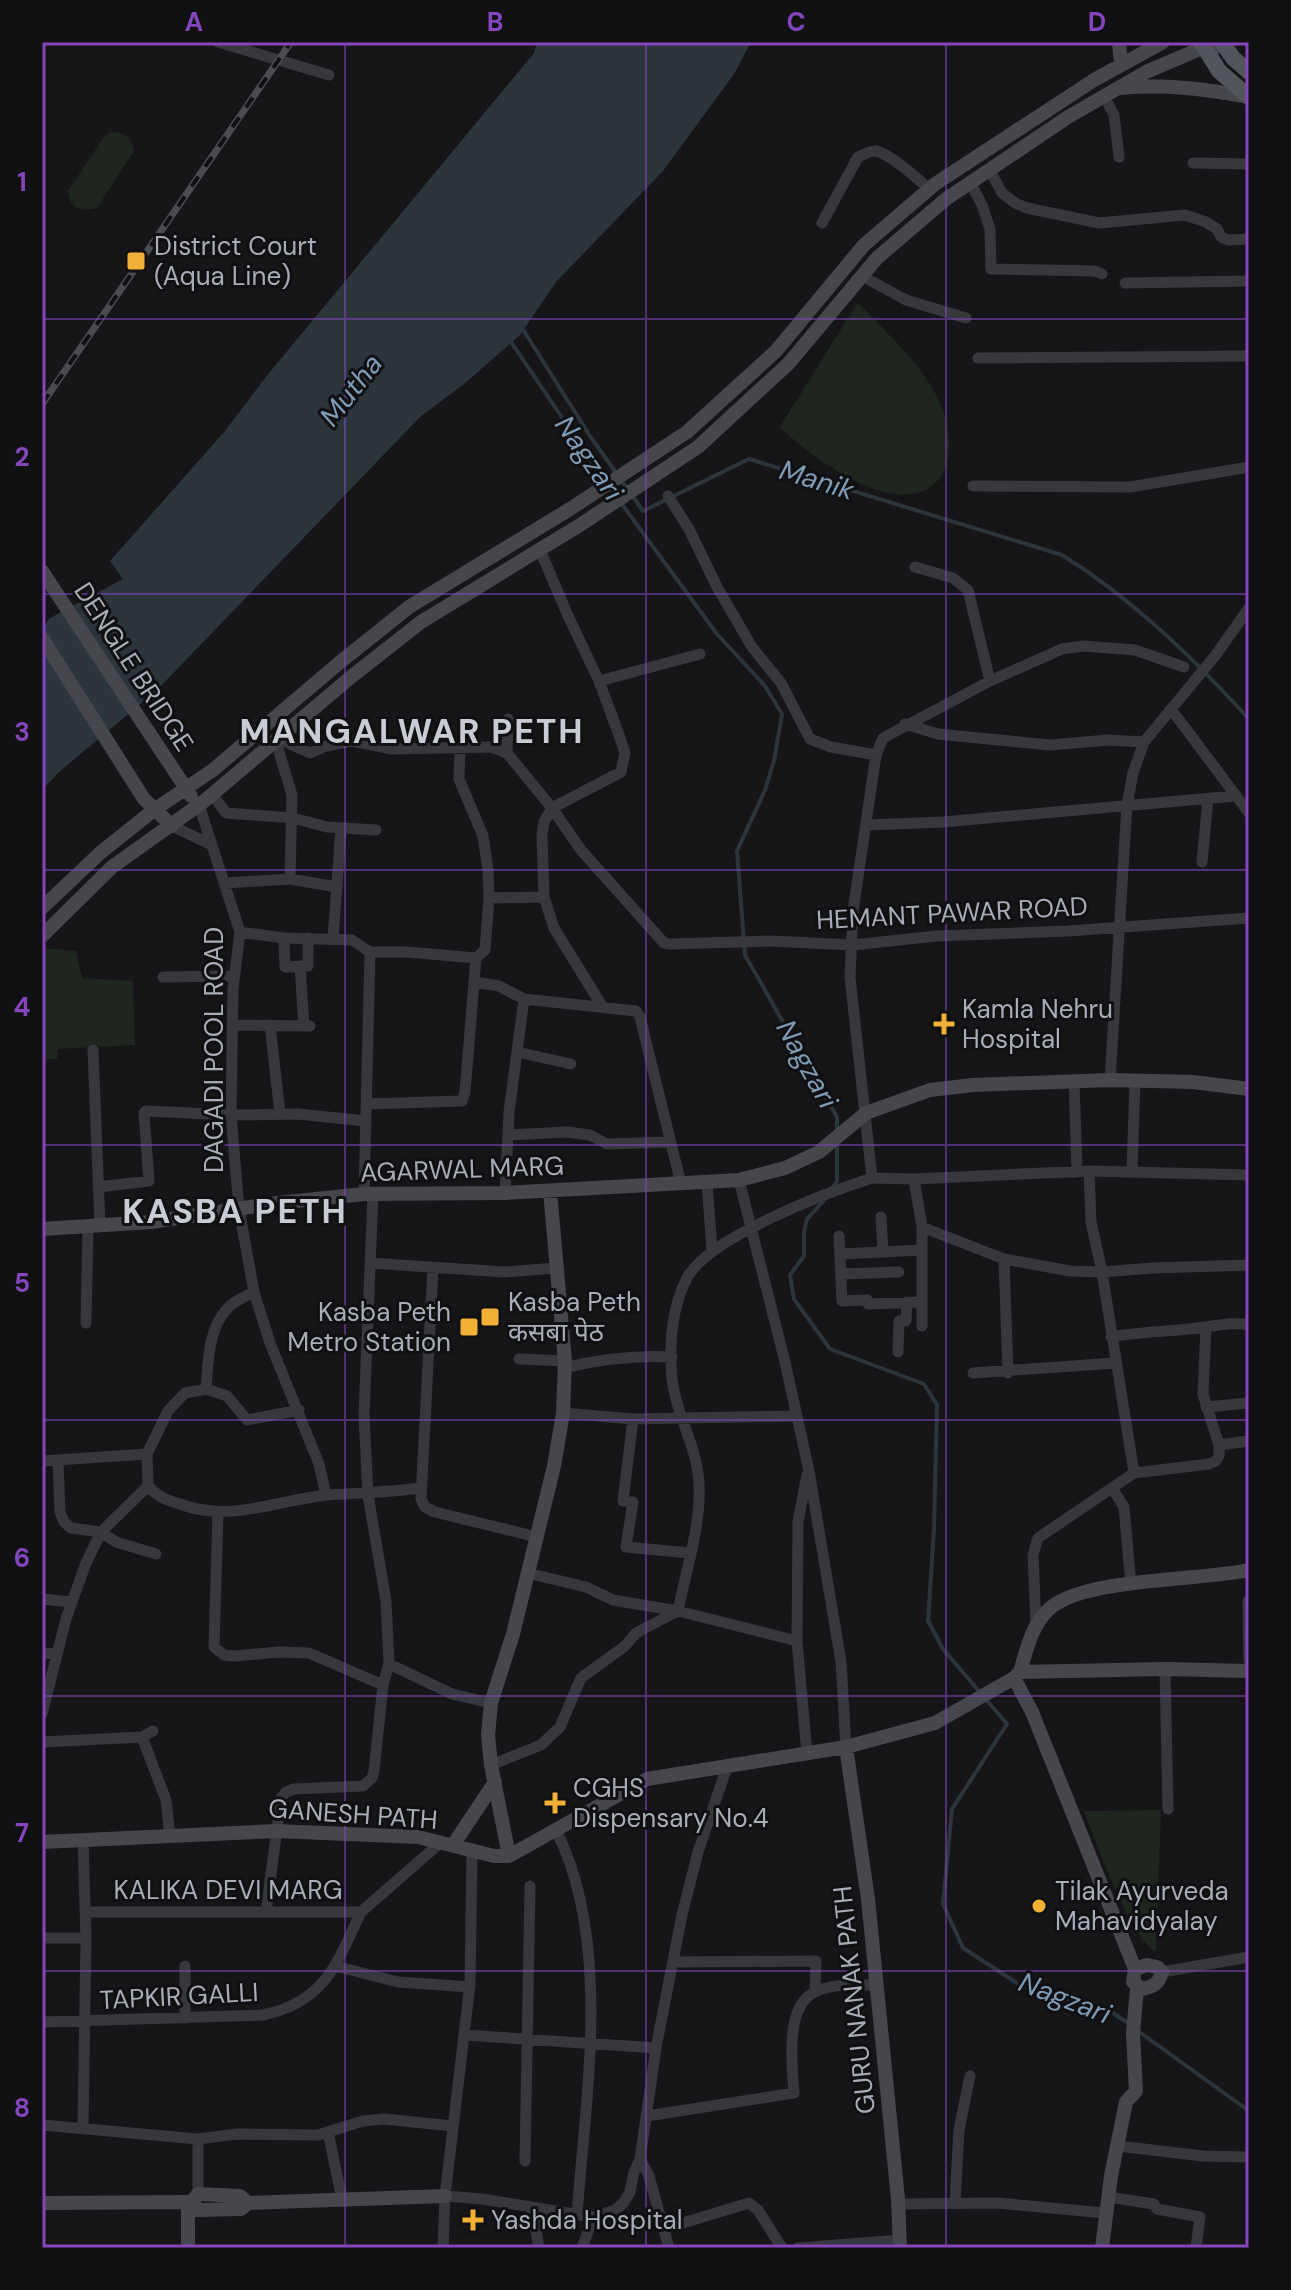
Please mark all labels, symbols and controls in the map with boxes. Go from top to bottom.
text: A [185,5,203,39]
text: B [487,5,503,39]
text: C [786,5,806,39]
text: D [1088,5,1106,39]
text: 1 [17,165,27,199]
place label: District Court (Aqua Line) [154,229,317,293]
marker: District Court (Aqua Line) [125,250,147,272]
water label: Mutha [311,346,391,434]
water label: Nagzari [546,408,632,509]
text: 2 [14,440,30,474]
water label: Manik [775,451,859,509]
street label: DENGLE BRIDGE [67,576,201,758]
district label: MANGALWAR PETH [239,709,585,754]
text: 3 [14,715,30,749]
street label: HEMANT PAWAR ROAD [815,889,1089,937]
street label: DAGADI POOL ROAD [197,927,231,1173]
text: 4 [14,990,30,1024]
place label: Kamla Nehru Hospital [962,992,1113,1056]
water label: Nagzari [768,1013,847,1116]
marker: Kamla Nehru Hospital [933,1013,955,1035]
street label: AGARWAL MARG [360,1148,564,1190]
district label: KASBA PETH [122,1189,348,1234]
text: 5 [14,1266,30,1300]
place label: Kasba Peth कसबा पेठ [508,1285,641,1349]
place label: Kasba Peth Metro Station [287,1295,451,1359]
marker: Kasba Peth कसबा पेठ [479,1306,501,1328]
marker: Kasba Peth Metro Station [458,1316,480,1338]
text: 6 [14,1541,30,1575]
place label: CGHS Dispensary No.4 [573,1771,769,1835]
street label: GANESH PATH [267,1791,439,1837]
marker: CGHS Dispensary No.4 [544,1792,566,1814]
text: 7 [15,1816,29,1850]
street label: KALIKA DEVI MARG [114,1873,342,1907]
place label: Tilak Ayurveda Mahavidyalay [1055,1874,1229,1938]
street label: GURU NANAK PATH [825,1884,883,2116]
marker: Tilak Ayurveda Mahavidyalay [1030,1897,1048,1915]
water label: Nagzari [1014,1964,1118,2033]
street label: TAPKIR GALLI [99,1975,259,2017]
text: 8 [14,2091,30,2125]
place label: Yashda Hospital [491,2203,683,2237]
marker: Yashda Hospital [462,2209,484,2231]

